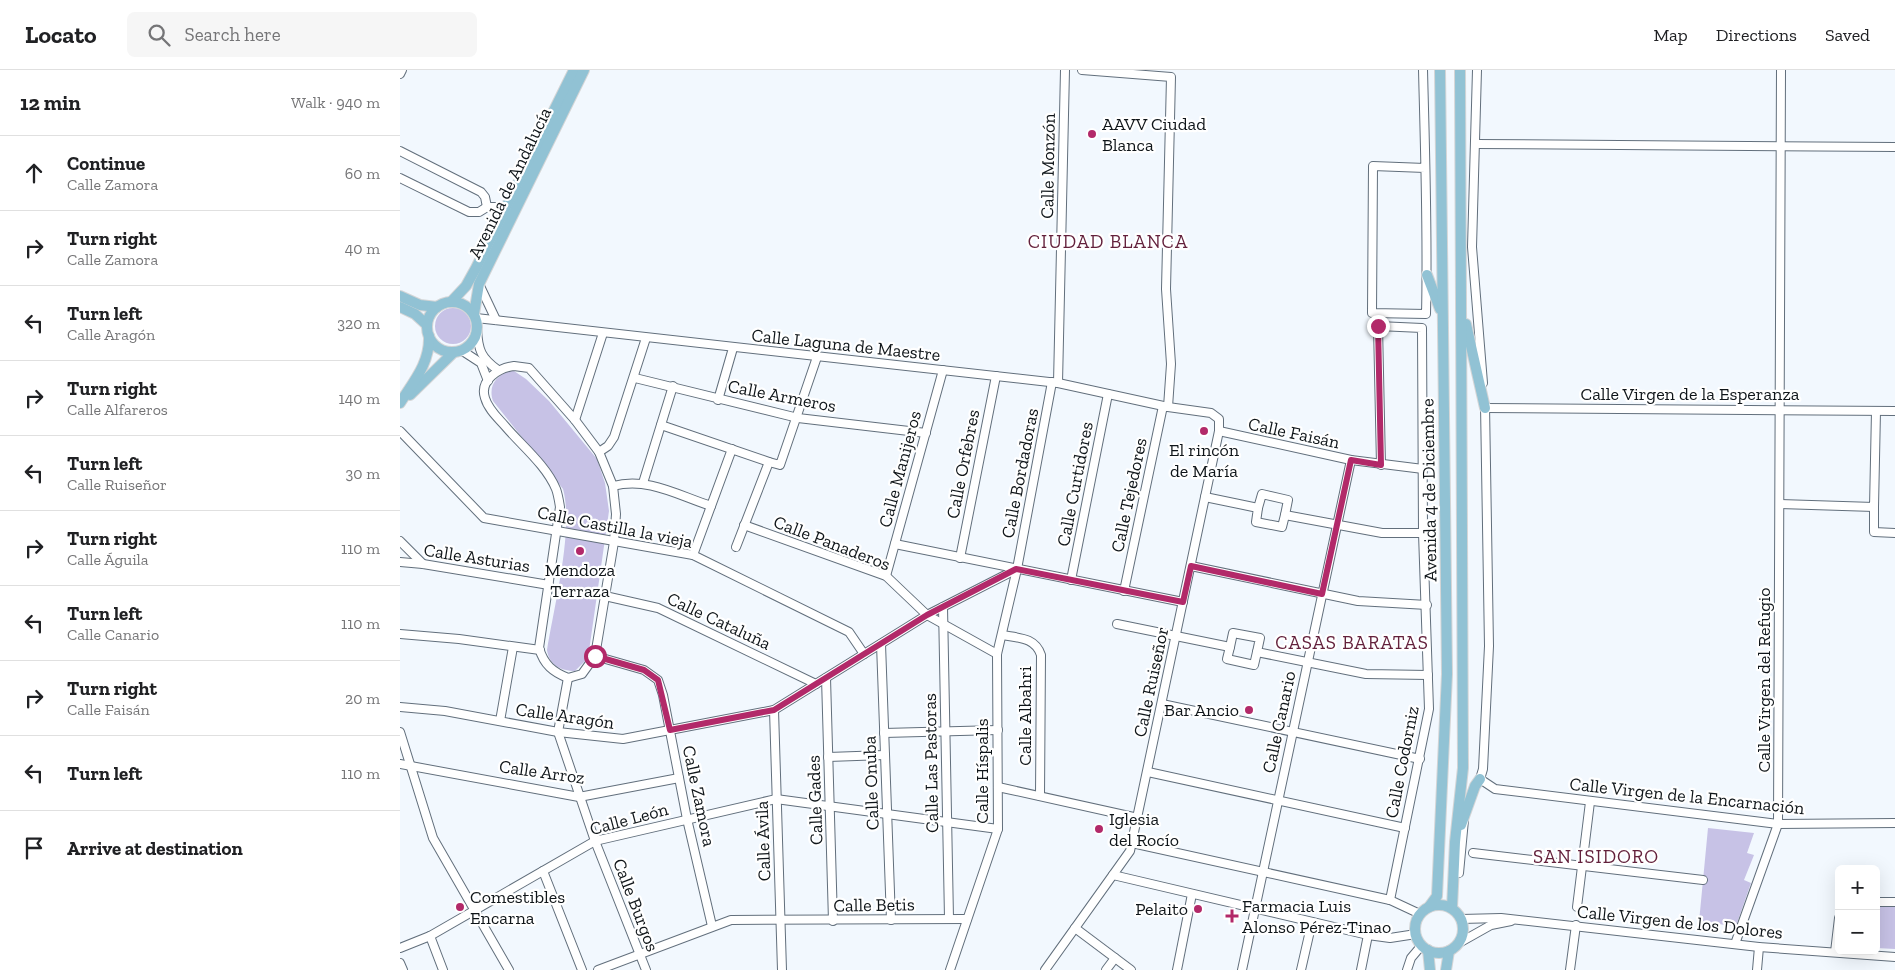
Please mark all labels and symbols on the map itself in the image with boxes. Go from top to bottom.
street label: Avenida de Andalucía [464,104,556,262]
street label: Calle Monzón [1036,112,1060,219]
place label: AAVV Ciudad Blanca [1102,113,1206,156]
marker: AAVV Ciudad Blanca [1086,128,1098,140]
district label: CIUDAD BLANCA [1028,230,1188,253]
route end [1367,315,1390,338]
street label: Calle Laguna de Maestre [750,324,942,366]
street label: Calle Armeros [726,375,838,417]
street label: Calle Virgen de la Esperanza [1581,383,1800,405]
street label: Avenida 4 de Diciembre [1416,398,1442,582]
street label: Calle Bordadoras [997,406,1043,540]
street label: Calle Orfebres [942,407,984,520]
street label: Calle Manijeros [874,408,926,530]
street label: Calle Faisán [1246,413,1342,454]
street label: Calle Curtidores [1052,420,1098,548]
marker: El rincón de María [1198,425,1210,437]
street label: Calle Tejedores [1106,436,1152,554]
place label: El rincón de María [1169,439,1240,482]
street label: Calle Castilla la vieja [535,501,695,553]
street label: Calle Panaderos [770,511,894,575]
street label: Calle Asturias [422,539,532,577]
marker: Mendoza Terraza [574,545,586,557]
place label: Mendoza Terraza [545,559,616,602]
street label: Calle Cataluña [664,587,775,655]
street label: Calle Virgen del Refugio [1753,587,1775,773]
street label: Calle Ruiseñor [1129,625,1173,739]
district label: CASAS BARATAS [1275,631,1429,654]
route start [584,645,607,668]
street label: Calle Albahri [1014,666,1036,766]
street label: Calle Canario [1257,669,1301,775]
street label: Calle Las Pastoras [919,693,943,833]
street label: Calle Aragón [514,698,616,734]
place label: Bar Ancio [1164,699,1239,721]
marker: Bar Ancio [1243,704,1255,716]
street label: Calle Codorniz [1380,704,1424,820]
street label: Calle Híspalis [971,718,993,824]
street label: Calle Onuba [858,735,884,831]
street label: Calle Zamora [678,744,720,849]
street label: Calle Arroz [498,755,586,789]
street label: Calle Gades [802,755,828,845]
street label: Calle Virgen de la Encarnación [1569,773,1806,819]
street label: Calle León [587,798,671,840]
street label: Calle Ávila [751,800,775,882]
place label: Iglesia del Rocío [1109,808,1179,851]
marker: Iglesia del Rocío [1093,823,1105,835]
district label: SAN ISIDORO [1533,845,1659,868]
street label: Calle Burgos [608,855,664,955]
place label: Comestibles Encarna [470,886,565,929]
street label: Calle Betis [833,893,915,917]
place label: Farmacia Luis Alonso Pérez-Tinao [1242,895,1391,938]
place label: Pelaito [1135,898,1188,920]
street label: Calle Virgen de los Dolores [1576,900,1784,944]
marker: Comestibles Encarna [454,901,466,913]
marker: Pelaito [1192,903,1204,915]
marker: Farmacia Luis Alonso Pérez-Tinao [1226,910,1238,922]

